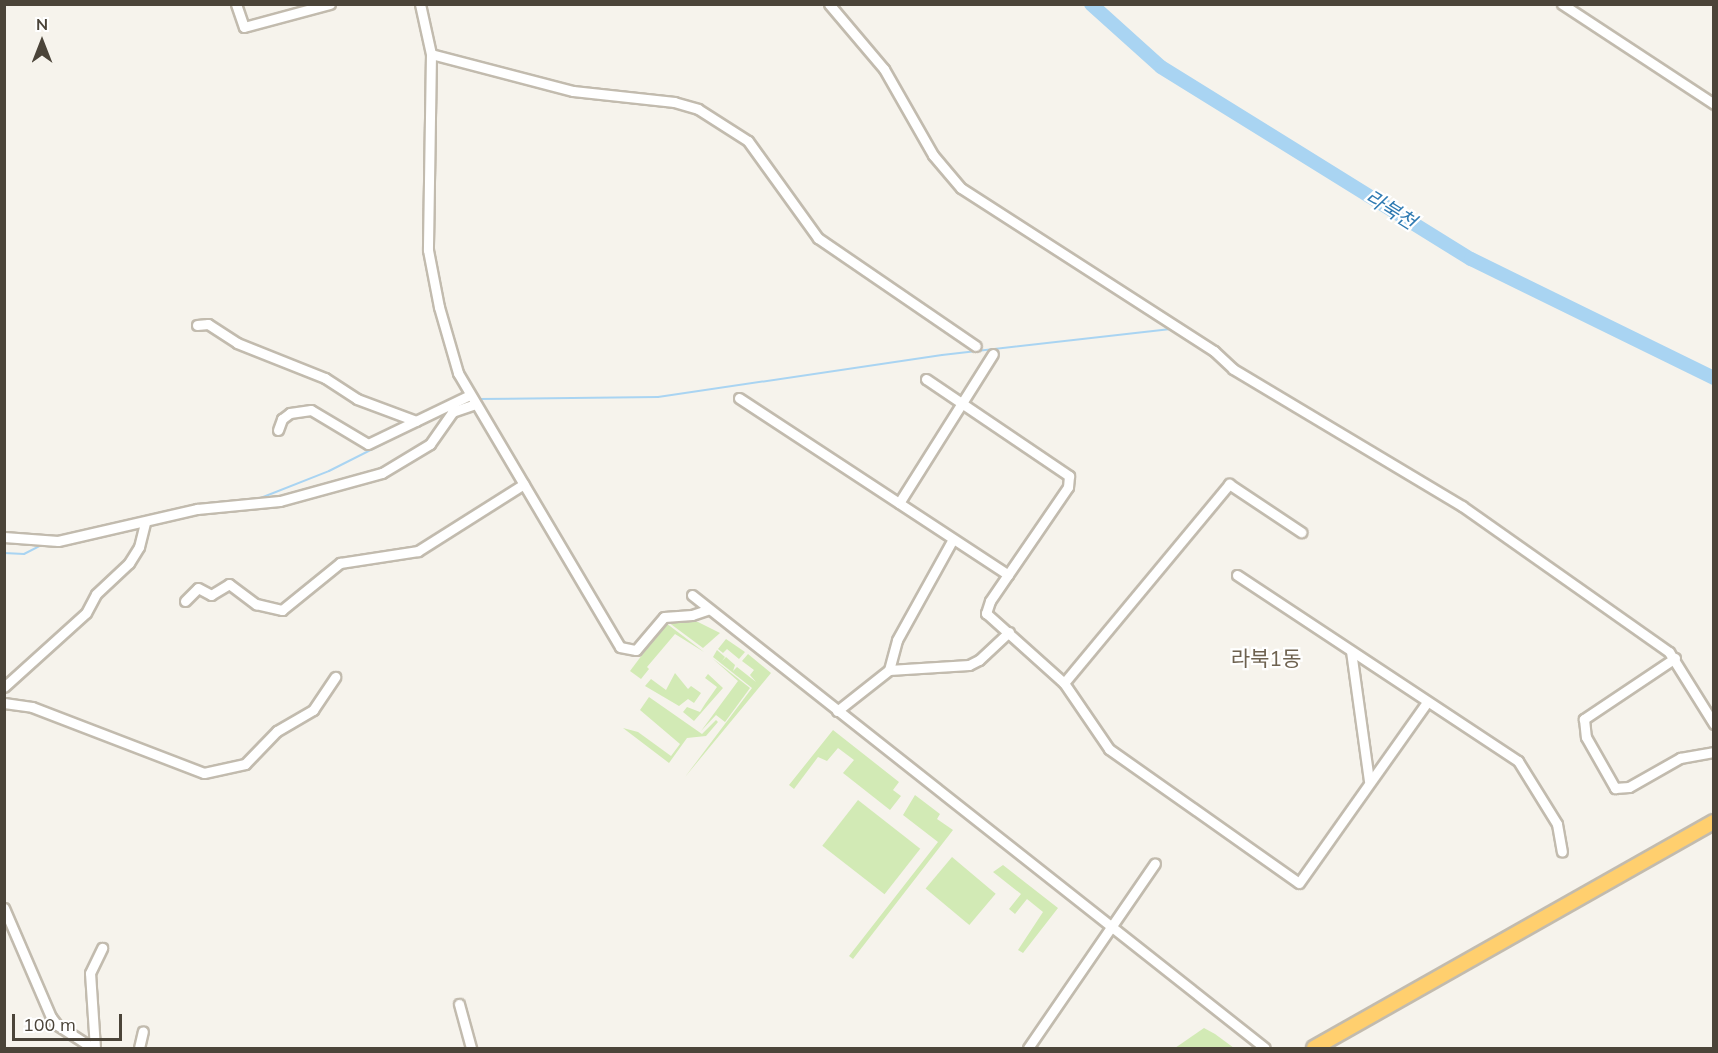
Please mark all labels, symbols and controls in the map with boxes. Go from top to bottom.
north arrow [12,12,72,72]
text: N [36,14,48,34]
water label: 라북천 [1361,184,1421,234]
district label: 라북1동 [1231,645,1301,671]
scale bar [15,1002,124,1040]
text: 100 m [23,1013,76,1036]

